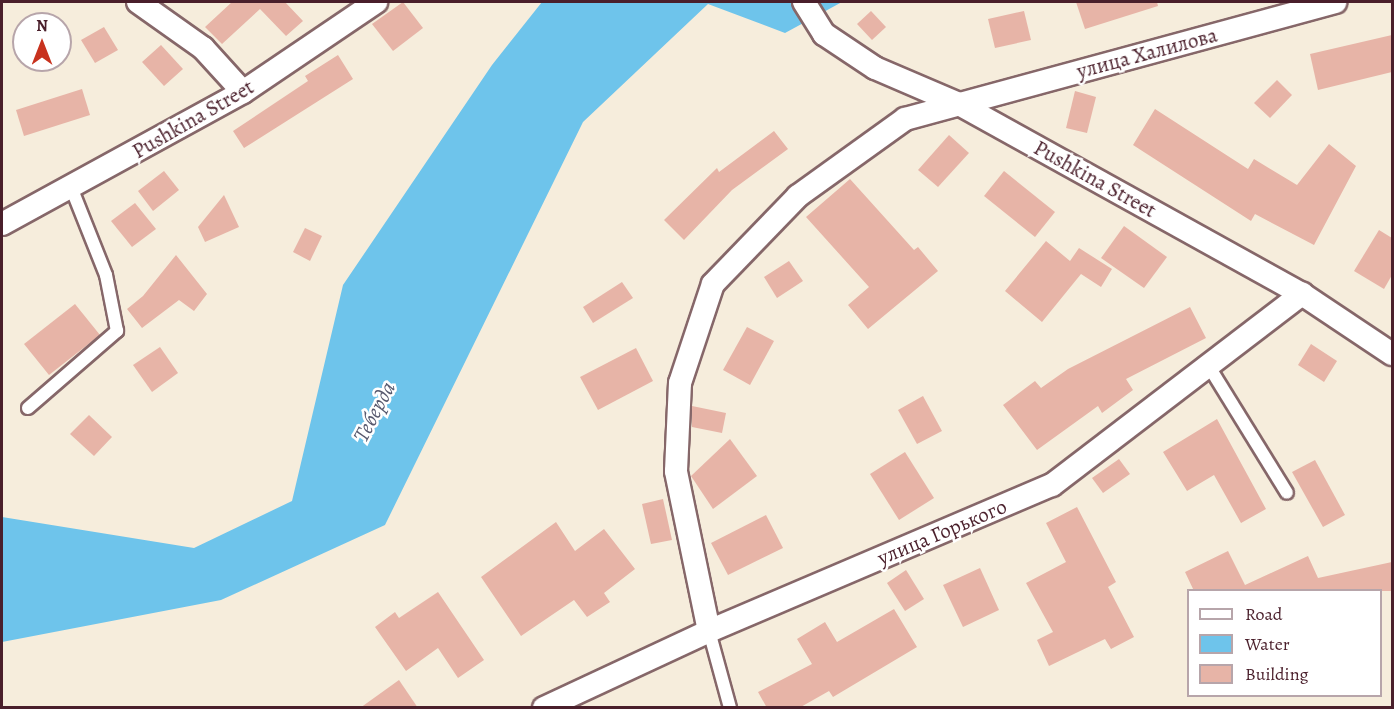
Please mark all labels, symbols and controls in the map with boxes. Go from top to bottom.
north arrow [12,12,72,72]
text: N [36,15,48,37]
street label: улица Халилова [1074,22,1220,84]
street label: Pushkina Street [128,74,258,164]
street label: Pushkina Street [1029,135,1161,223]
water label: Теберда [348,377,402,447]
street label: улица Горького [874,493,1010,571]
legend [1187,589,1382,697]
text: Road [1245,602,1282,626]
text: Water [1245,632,1290,656]
text: Building [1245,662,1309,686]

